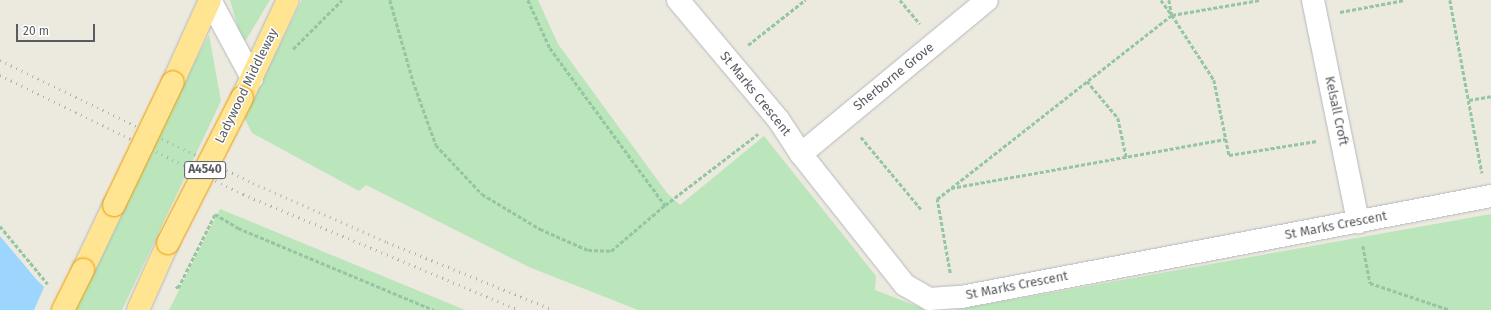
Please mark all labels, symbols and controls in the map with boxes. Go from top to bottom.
scale bar [18,16,97,42]
text: 20 m [23,24,49,38]
street label: Ladywood Middleway [212,26,282,146]
street label: Sherborne Grove [851,40,937,114]
street label: St Marks Crescent [716,49,794,139]
street label: Kelsall Croft [1321,75,1351,147]
road number: A4540 [184,160,226,180]
street label: St Marks Crescent [1284,208,1388,244]
street label: St Marks Crescent [965,268,1069,304]

